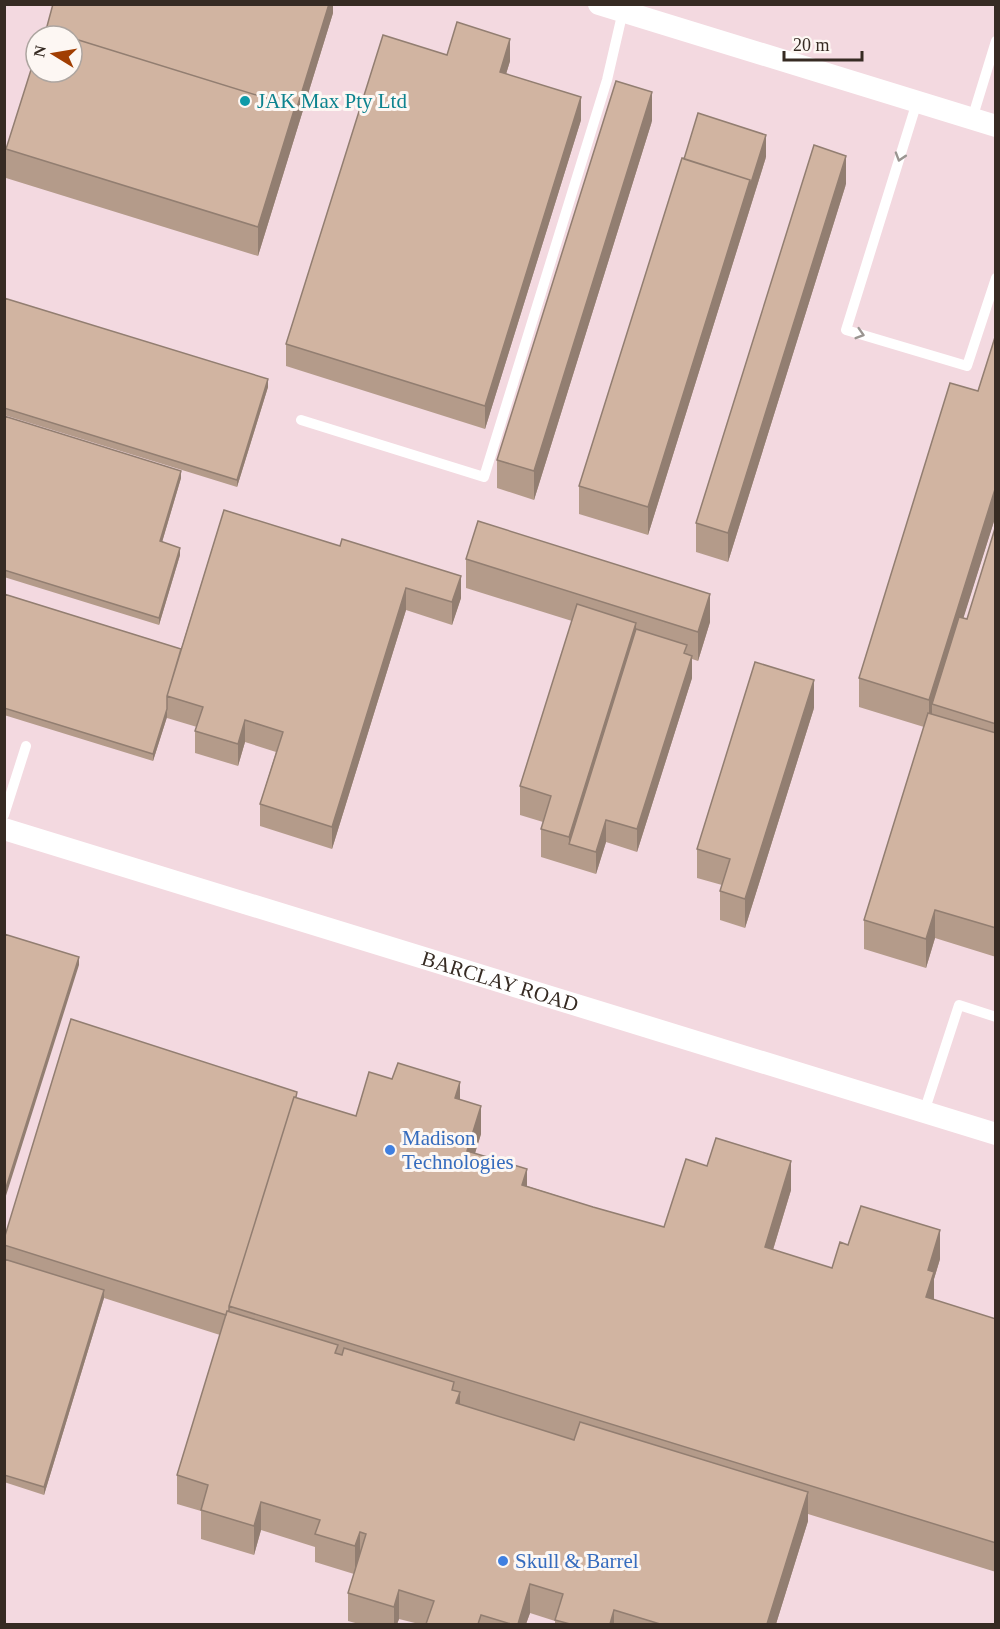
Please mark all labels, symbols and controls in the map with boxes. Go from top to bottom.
north arrow [24,24,84,84]
scale bar [784,24,862,62]
text: 20 m [793,35,830,55]
text: N [30,44,49,59]
place label: JAK Max Pty Ltd [257,89,407,113]
marker: JAK Max Pty Ltd [238,94,252,108]
one-way arrow [895,151,907,162]
one-way arrow [854,327,865,339]
street label: BARCLAY ROAD [419,946,581,1017]
place label: Madison Technologies [402,1126,514,1174]
marker: Madison Technologies [383,1143,397,1157]
place label: Skull & Barrel [515,1549,639,1573]
marker: Skull & Barrel [496,1554,510,1568]

